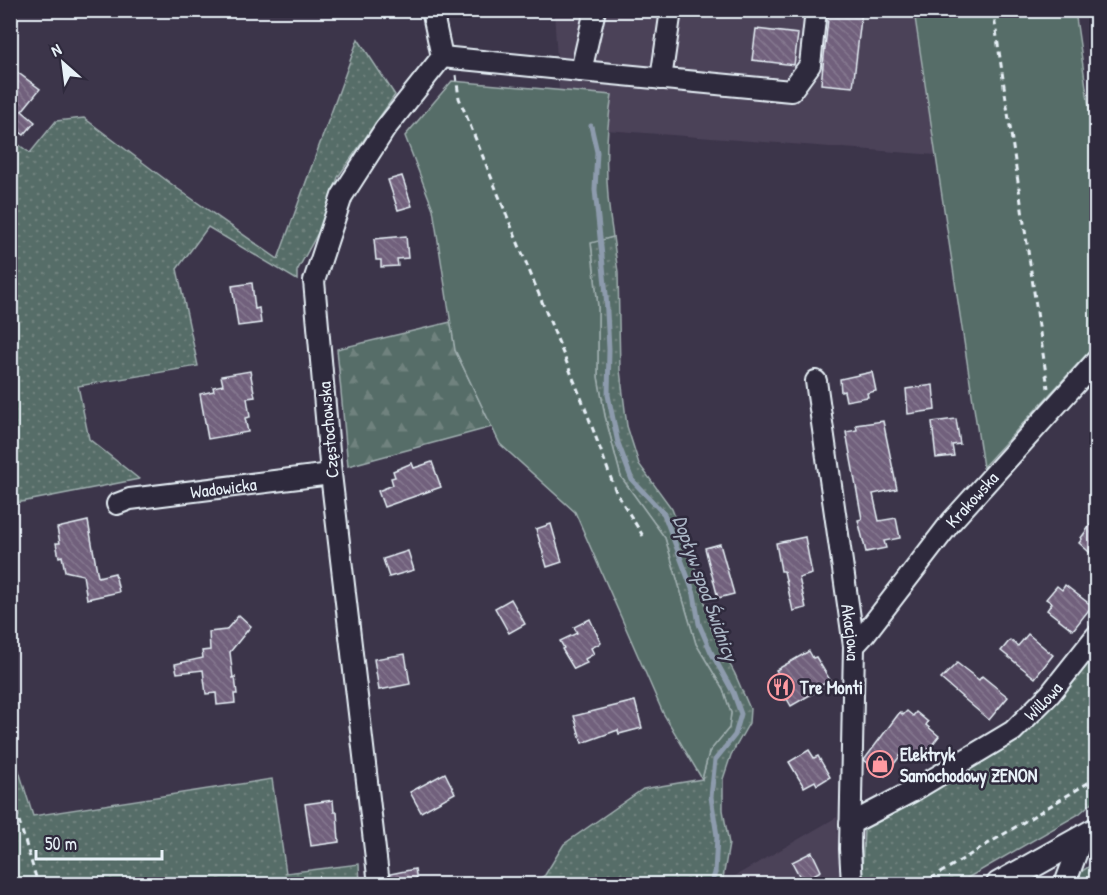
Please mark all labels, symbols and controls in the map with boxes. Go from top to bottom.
north arrow [33,33,93,93]
text: N [47,38,65,61]
street label: Częstochowska [311,381,345,479]
street label: Krakowska [939,466,1003,533]
street label: Wadowicka [189,471,258,504]
water label: Dopływ spod Świdnicy [666,511,746,667]
street label: Akacjowa [836,602,867,661]
restaurant icon: Tre Monti [766,672,796,702]
place label: Tre Monti [799,675,863,700]
street label: Willowa [1018,676,1068,726]
place label: Elektryk Samochodowy ZENON [900,742,1038,789]
shop icon: Elektryk Samochodowy ZENON [865,749,895,779]
scale bar [36,823,162,861]
text: 50 m [45,831,77,856]

